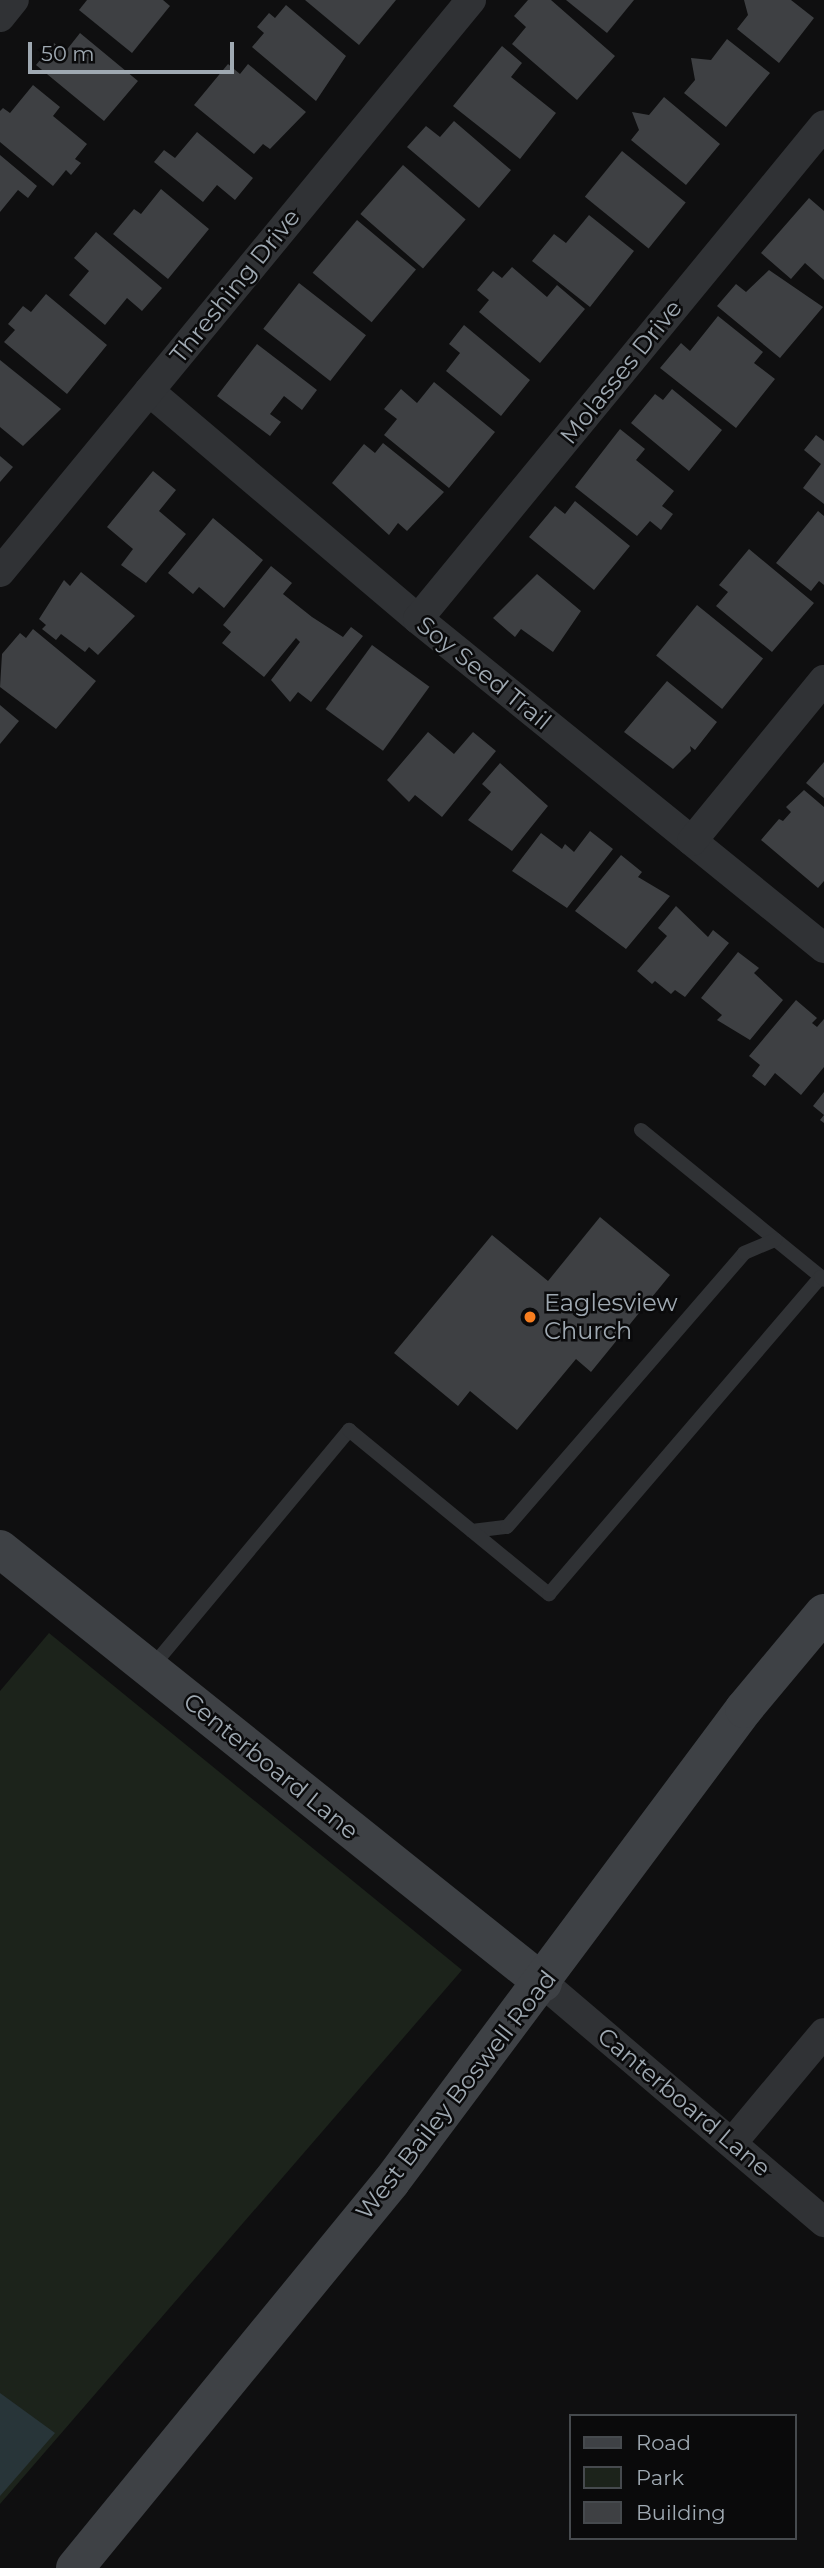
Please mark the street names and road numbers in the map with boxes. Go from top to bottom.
street label: Threshing Drive [164,203,306,369]
street label: Molasses Drive [554,294,688,450]
street label: Soy Seed Trail [411,610,557,736]
street label: Centerboard Lane [178,1687,364,1845]
street label: West Bailey Boswell Road [350,1965,562,2225]
street label: Canterboard Lane [592,2021,776,2183]

